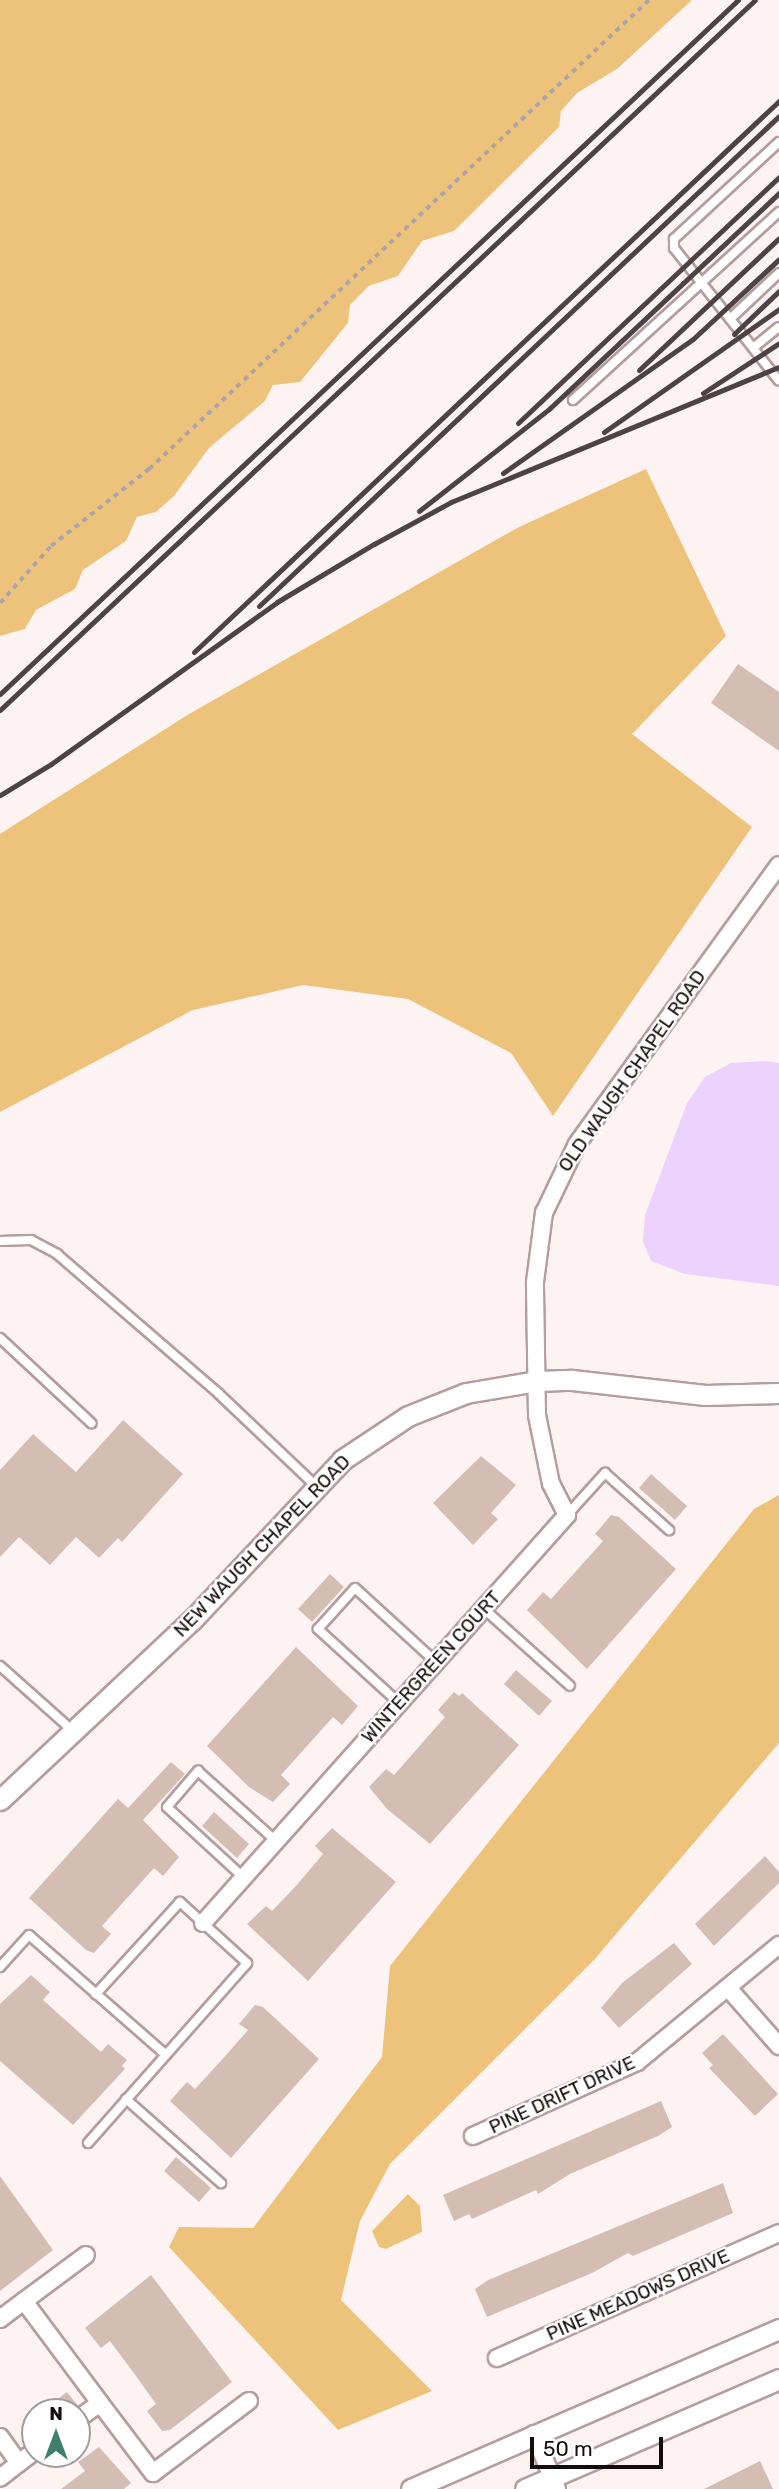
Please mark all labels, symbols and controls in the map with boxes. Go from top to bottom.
street label: OLD WAUGH CHAPEL ROAD [553,965,711,1177]
street label: NEW WAUGH CHAPEL ROAD [169,1450,355,1642]
street label: WINTERGREEN COURT [357,1586,505,1748]
street label: PINE DRIFT DRIVE [485,2051,639,2139]
street label: PINE MEADOWS DRIVE [543,2244,733,2346]
north arrow [21,2398,91,2468]
text: N [49,2402,63,2425]
scale bar [534,2422,667,2466]
text: 50 m [543,2436,593,2461]

